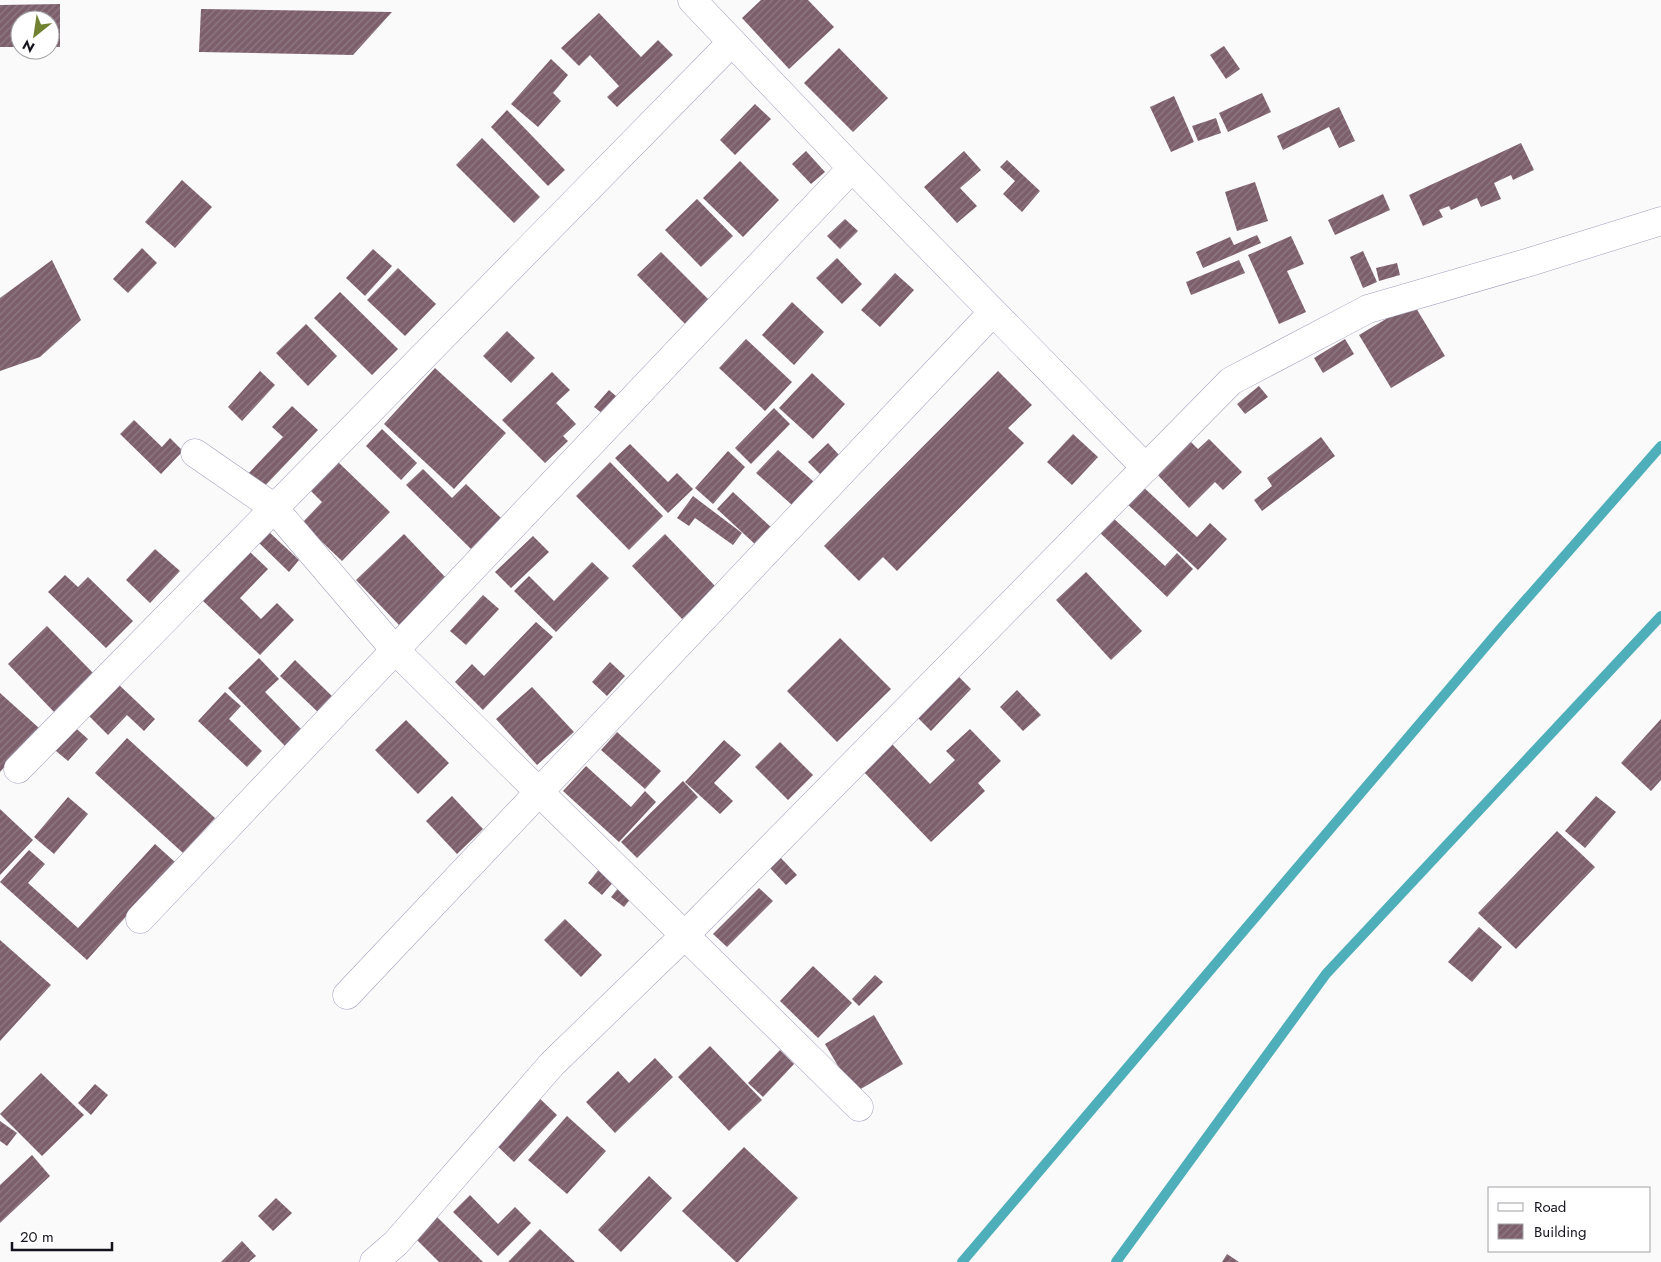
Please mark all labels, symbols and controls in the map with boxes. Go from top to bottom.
north arrow [10,10,60,60]
text: N [19,35,38,58]
legend [1488,1187,1651,1252]
text: Road [1534,1196,1566,1218]
scale bar [12,1220,112,1252]
text: Building [1534,1221,1586,1243]
text: 20 m [20,1226,54,1248]

